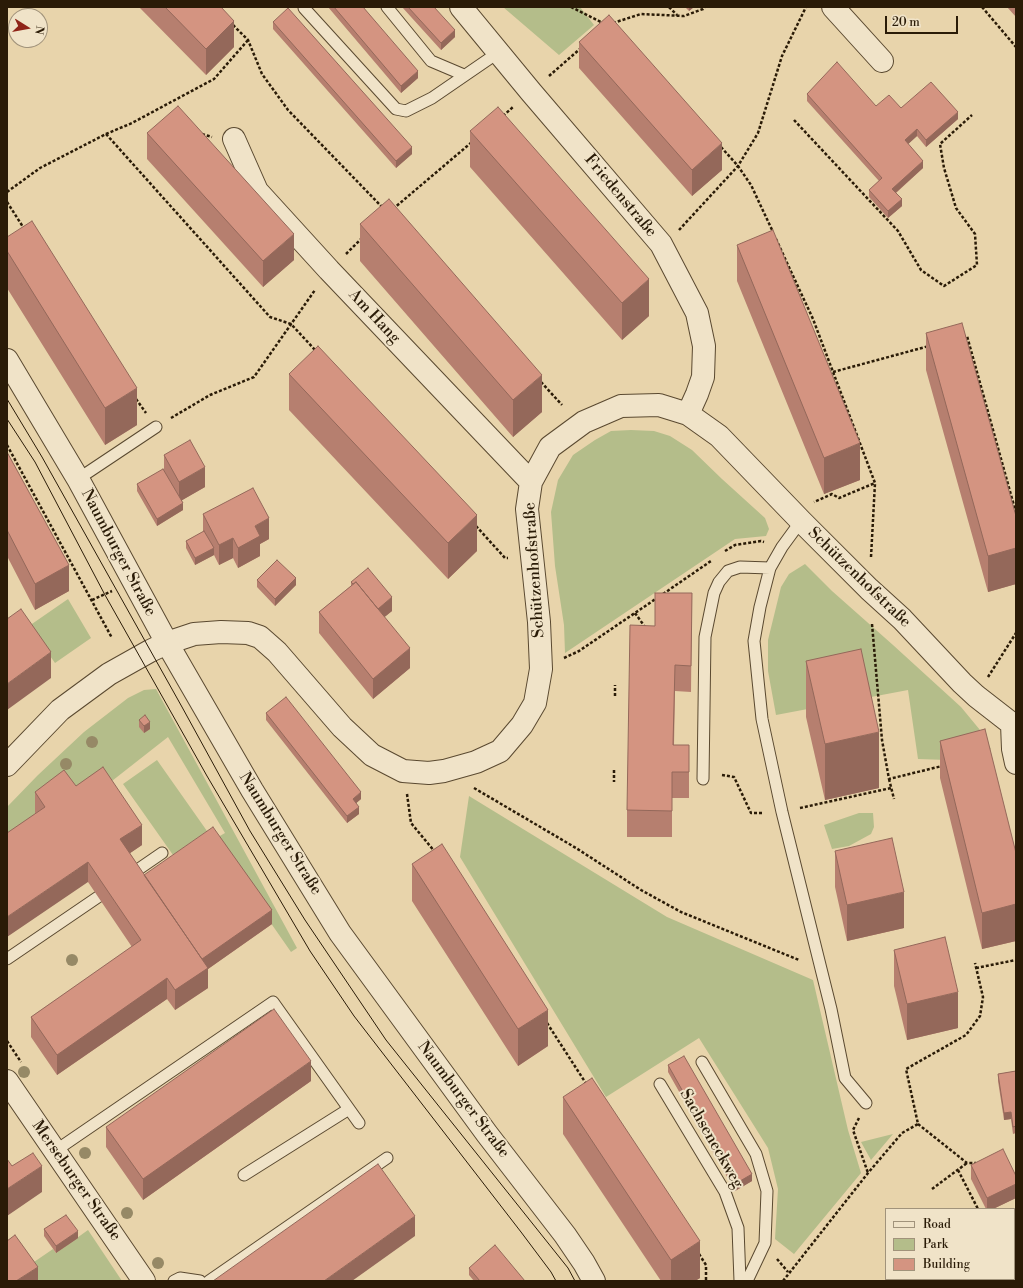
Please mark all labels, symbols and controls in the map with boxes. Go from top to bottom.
north arrow [8,8,48,48]
scale bar [887,8,960,34]
text: 20 m [892,15,920,30]
text: N [31,24,47,36]
street label: Friedenstraße [580,151,660,241]
street label: Am Hang [344,286,404,348]
street label: Naumburger Straße [76,486,160,620]
street label: Schützenhofstraße [521,502,549,638]
street label: Schützenhofstraße [804,524,914,632]
street label: Naumburger Straße [234,769,326,899]
street label: Naumburger Straße [413,1038,513,1162]
street label: Sachseneckweg [675,1086,747,1192]
street label: Merseburger Straße [27,1117,125,1245]
legend [885,1208,1015,1280]
text: Road [923,1217,951,1232]
text: Park [923,1237,948,1252]
text: Building [923,1257,970,1272]

